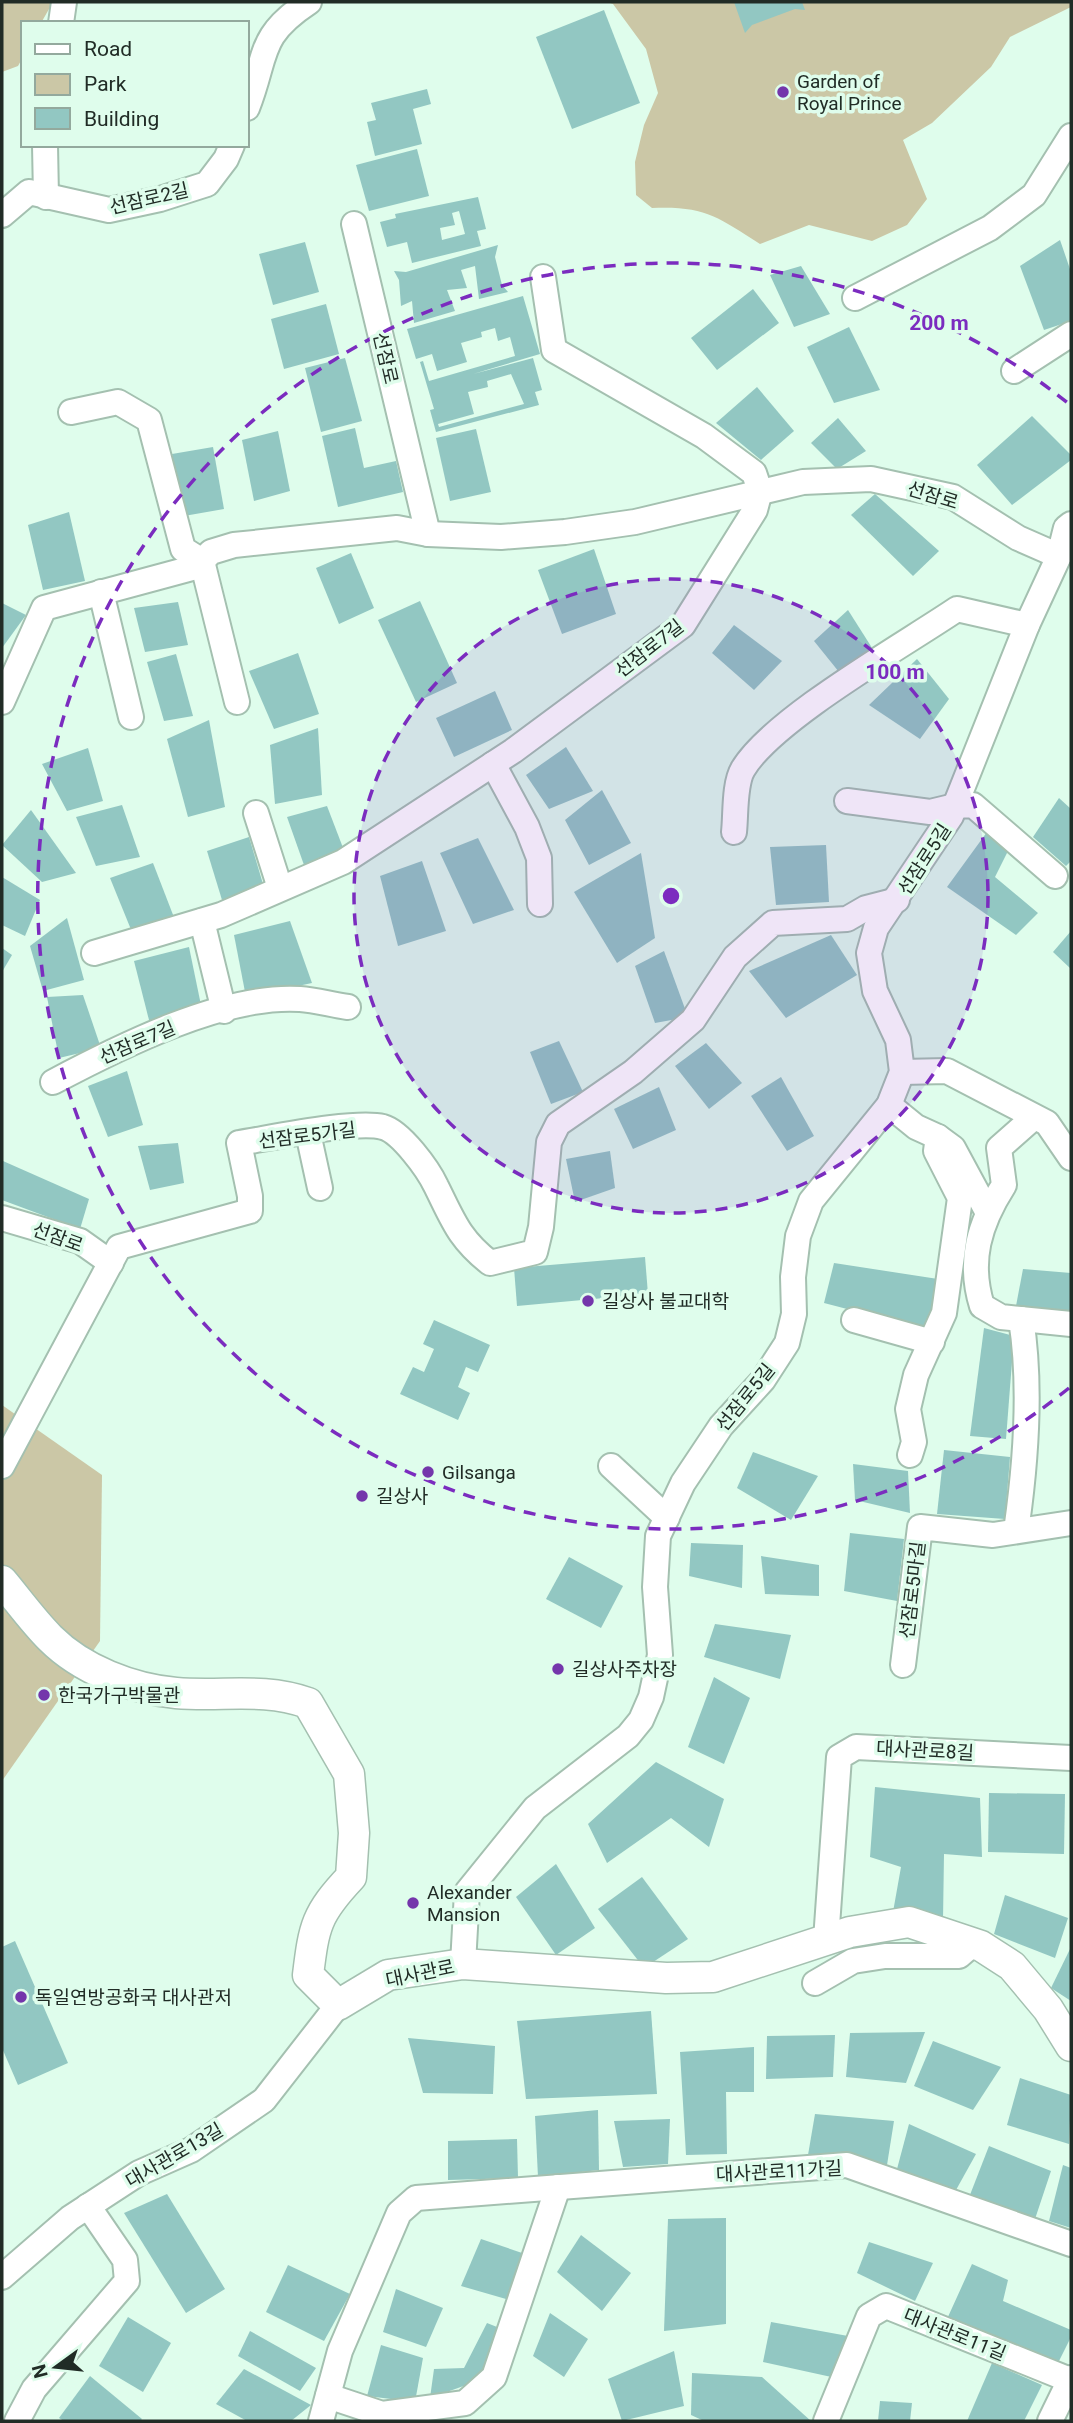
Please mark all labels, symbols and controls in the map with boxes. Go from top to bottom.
legend [21,21,248,147]
text: Road [84,37,132,61]
place label: Garden of Royal Prince [797,70,901,115]
text: Park [84,72,127,96]
marker: Garden of Royal Prince [775,84,791,100]
text: Building [84,107,159,131]
street label: 선잠로2길 [107,178,191,219]
text: 200 m [909,311,969,335]
street label: 선잠로 [368,330,403,386]
street label: 선잠로 [904,477,961,514]
street label: 선잠로7길 [610,615,688,682]
text: 100 m [865,660,925,684]
street label: 선잠로5길 [893,819,956,899]
centre of rings [659,884,683,908]
street label: 선잠로7길 [96,1016,179,1069]
street label: 선잠로5가길 [257,1118,357,1153]
street label: 선잠로 [29,1218,86,1257]
place label: 길상사 불교대학 [602,1290,730,1313]
marker: 길상사 불교대학 [580,1293,596,1309]
street label: 선잠로5길 [711,1359,780,1436]
place label: Gilsanga [442,1461,516,1484]
marker: Gilsanga [420,1464,436,1480]
place label: 길상사 [376,1485,428,1508]
marker: 길상사 [354,1488,370,1504]
street label: 선잠로5마길 [895,1540,930,1640]
place label: 길상사주차장 [572,1658,677,1681]
marker: 길상사주차장 [550,1661,566,1677]
place label: 한국가구박물관 [58,1684,180,1707]
marker: 한국가구박물관 [36,1687,52,1703]
street label: 대사관로8길 [875,1736,975,1765]
place label: Alexander Mansion [427,1881,512,1926]
marker: Alexander Mansion [405,1895,421,1911]
street label: 대사관로 [384,1955,457,1992]
place label: 독일연방공화국 대사관저 [35,1986,232,2009]
marker: 독일연방공화국 대사관저 [13,1989,29,2005]
street label: 대사관로13길 [121,2118,227,2193]
street label: 대사관로11가길 [715,2157,843,2186]
street label: 대사관로11길 [900,2303,1010,2365]
north arrow [21,2332,91,2402]
text: N [27,2362,53,2381]

